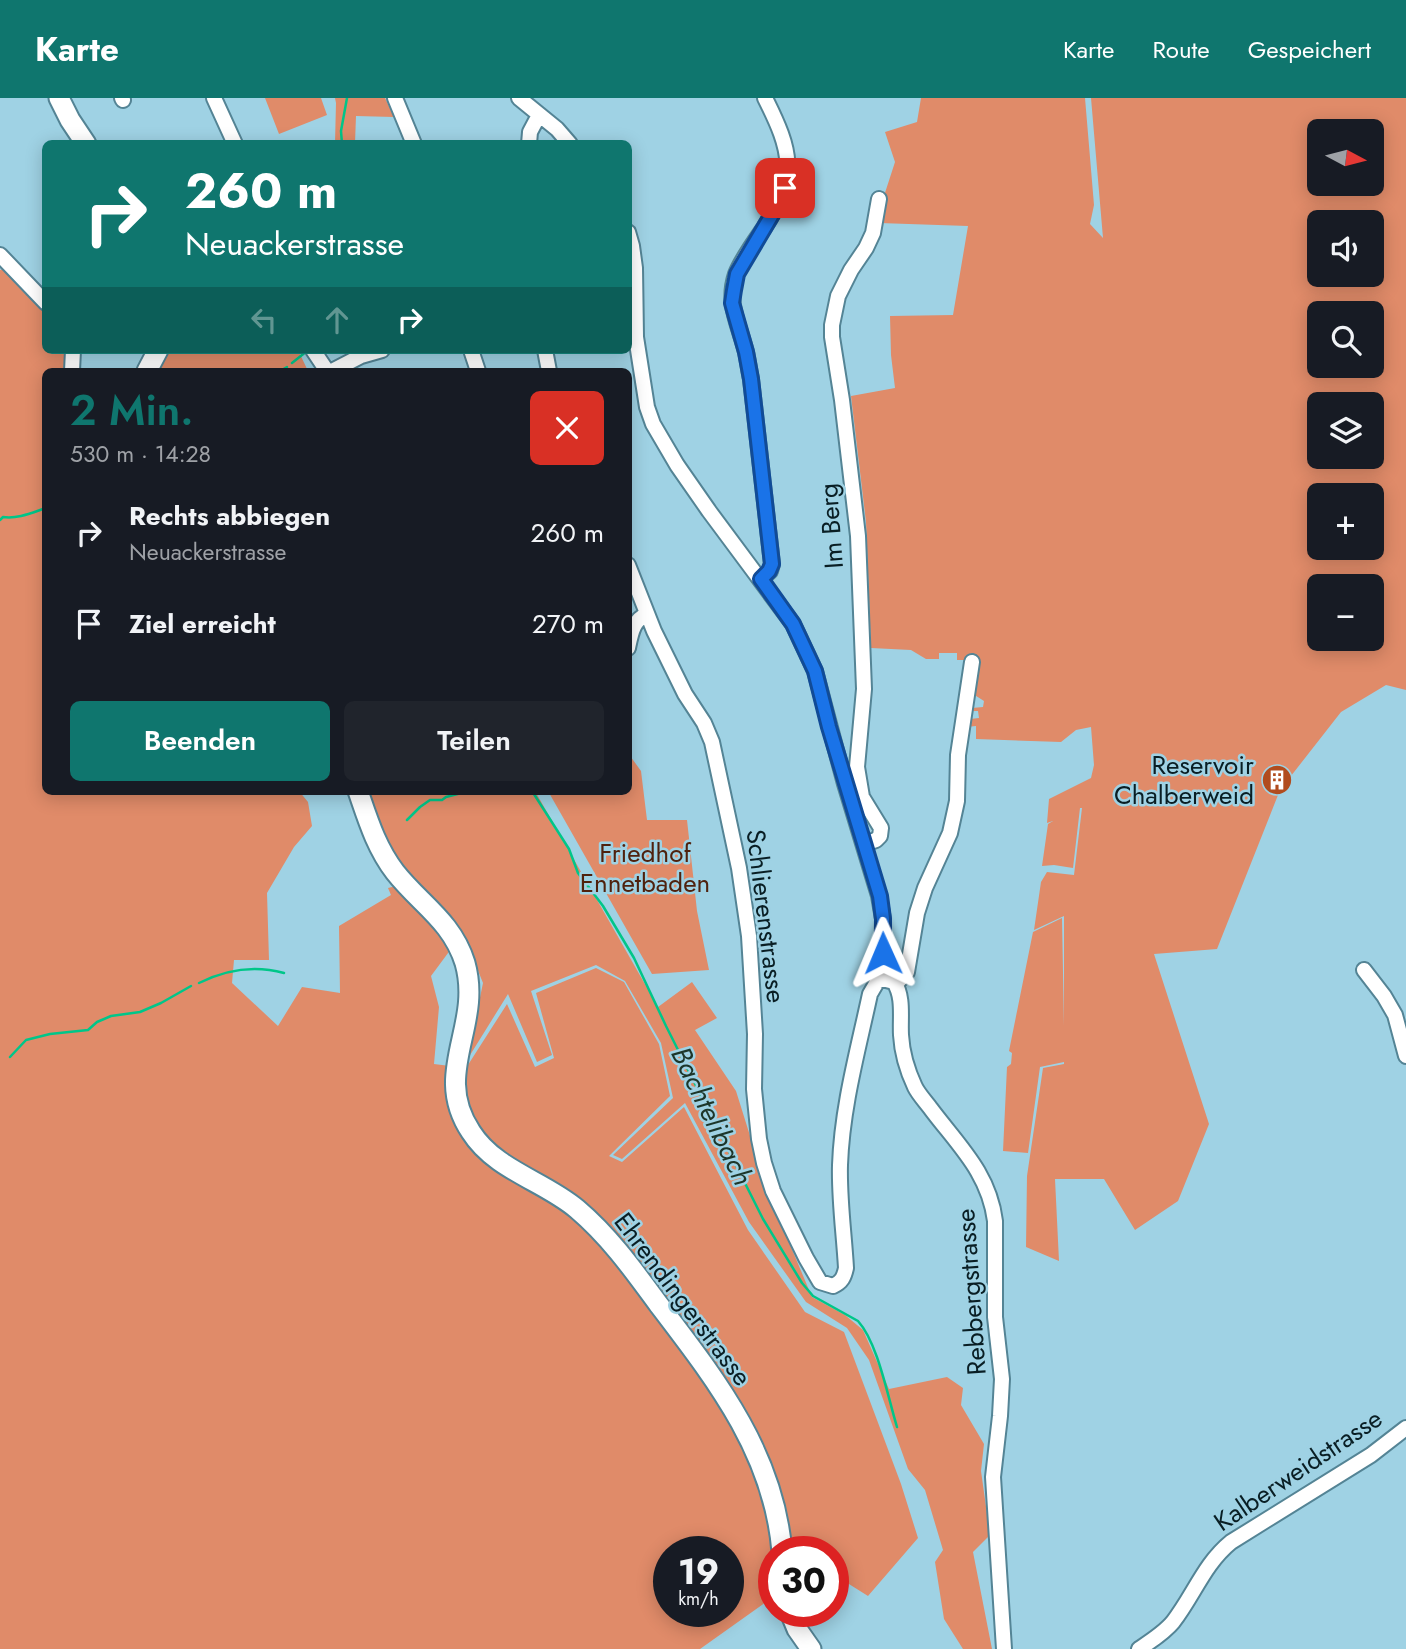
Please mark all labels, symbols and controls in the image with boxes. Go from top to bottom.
text: Karte [35,26,119,73]
text: Karte [1063,32,1114,67]
text: Route [1152,32,1210,67]
text: Gespeichert [1248,32,1371,67]
north arrow [1307,119,1384,196]
map controls [1307,119,1384,651]
text: 260 m [185,156,337,226]
pin [755,158,815,218]
icon: right [70,168,161,259]
icon: arrive [766,169,804,207]
button: sound [1307,210,1384,287]
text: Neuackerstrasse [185,221,404,267]
icon: left [245,301,283,339]
icon: ahead [318,301,356,339]
icon: right [391,301,429,339]
button: search [1307,301,1384,378]
text: 2 Min. [70,380,193,441]
button: close [530,391,604,465]
button: layers [1307,392,1384,469]
text: 530 m · 14:28 [70,437,211,471]
street label: Im Berg [809,482,853,570]
button: + [1307,483,1384,560]
text: Rechts abbiegen [129,497,330,535]
icon: right [70,514,108,552]
text: 260 m [531,514,604,552]
text: Neuackerstrasse [129,535,286,569]
button: − [1307,574,1384,651]
icon: arrive [70,605,108,643]
text: Ziel erreicht [129,605,276,643]
text: 270 m [532,605,604,643]
button: Beenden [70,701,330,781]
button: Teilen [344,701,604,781]
place label: Reservoir Chalberweid [1114,746,1254,814]
building icon: Reservoir Chalberweid [1260,763,1294,797]
street label: Schlierenstrasse [737,827,795,1005]
park label: Friedhof Ennetbaden [580,834,710,902]
position arrow [846,916,920,990]
water label: Bachtelibach [661,1040,763,1192]
street label: Ehrendingerstrasse [605,1204,761,1394]
street label: Rebbergstrasse [946,1207,996,1377]
street label: Kalberweidstrasse [1206,1399,1390,1541]
speed limit sign: 30 [758,1536,849,1627]
text: 19 [678,1547,719,1597]
text: km/h [678,1586,719,1612]

